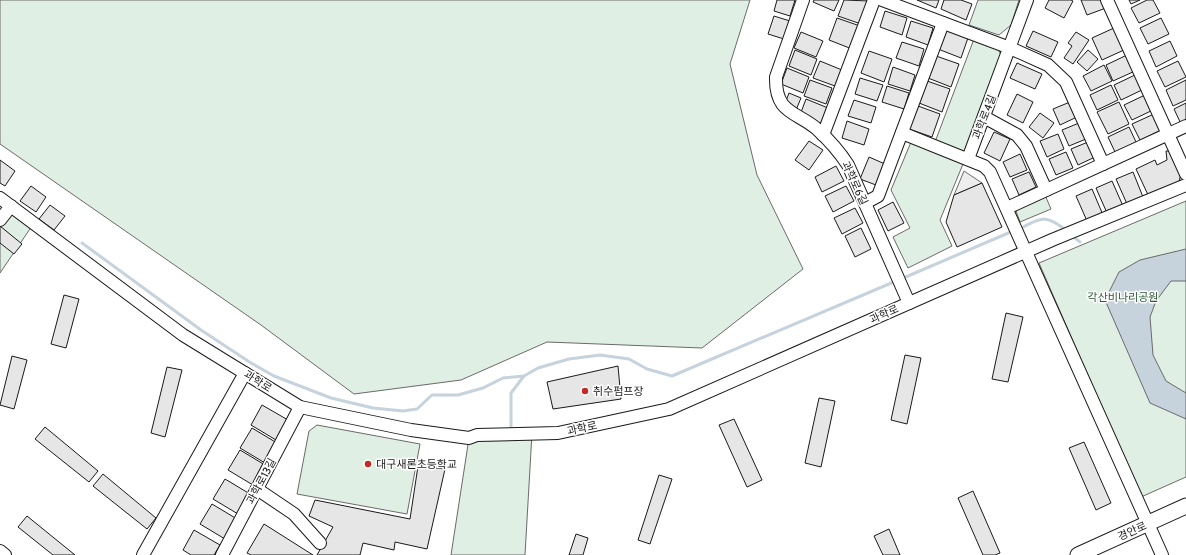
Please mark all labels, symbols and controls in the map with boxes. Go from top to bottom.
street label: 과학로4길 [969,93,999,141]
street label: 과학로6길 [839,159,871,207]
park label: 각산비나리공원 [1088,290,1158,304]
street label: 과학로 [867,301,901,327]
street label: 과학로 [241,367,275,395]
place label: 취수펌프장 [593,384,644,398]
marker: 취수펌프장 [580,386,590,396]
street label: 과학로 [566,418,598,438]
street label: 과학로13길 [243,456,279,506]
place label: 대구새론초등학교 [376,457,457,471]
marker: 대구새론초등학교 [363,459,373,469]
street label: 경안로 [1115,518,1149,544]

